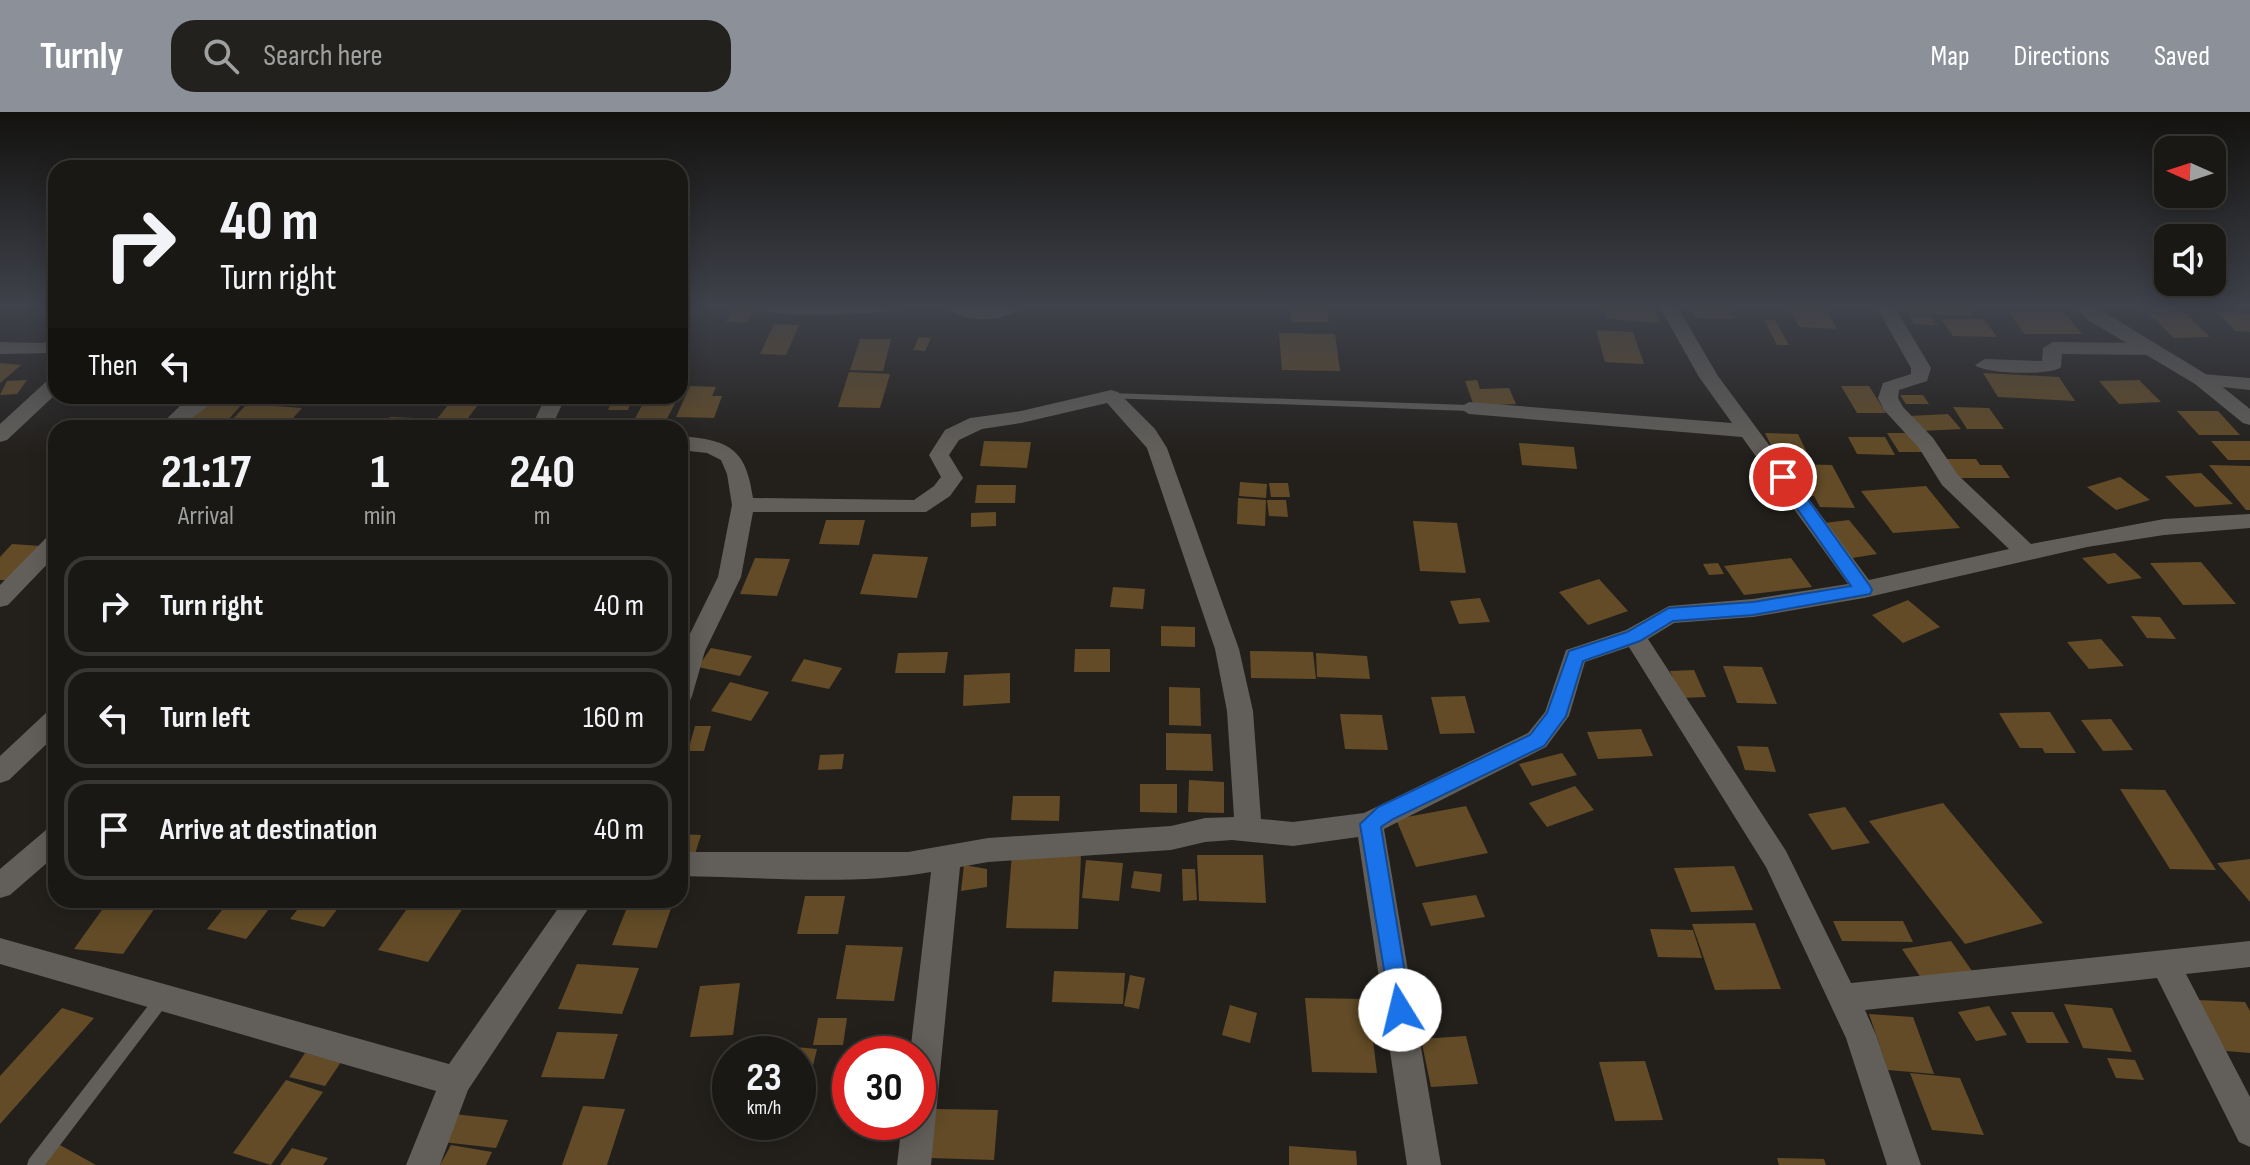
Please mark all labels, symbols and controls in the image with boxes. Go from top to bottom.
search box [171,20,731,92]
text: Turnly [40,34,123,79]
icon: search [199,34,243,78]
text: Search here [263,38,383,74]
text: Map [1931,40,1970,73]
text: Directions [2014,40,2110,73]
text: Saved [2154,40,2210,73]
north arrow [2154,136,2226,208]
map controls [2154,136,2226,296]
text: 40 m [220,189,319,256]
icon: right [88,192,192,296]
button: sound [2154,224,2226,296]
text: Turn right [220,257,337,300]
icon: left [154,344,198,388]
text: Then [88,348,138,384]
pin [1749,443,1817,511]
text: 21:17 [161,444,251,501]
text: 1 [371,444,389,501]
text: 240 [509,444,575,501]
icon: arrive [1761,455,1805,499]
text: Arrival [178,501,234,532]
text: min [364,501,396,532]
text: m [534,501,551,532]
icon: right [92,584,136,628]
text: Turn right [160,588,263,624]
text: 40 m [594,588,644,624]
icon: left [92,696,136,740]
text: Turn left [160,700,250,736]
text: 160 m [583,700,644,736]
icon: arrive [92,808,136,852]
text: Arrive at destination [160,812,377,848]
text: 40 m [594,812,644,848]
position arrow [1358,968,1442,1052]
speed limit sign: 30 [832,1036,936,1140]
text: 23 [746,1054,782,1102]
text: km/h [747,1096,781,1120]

